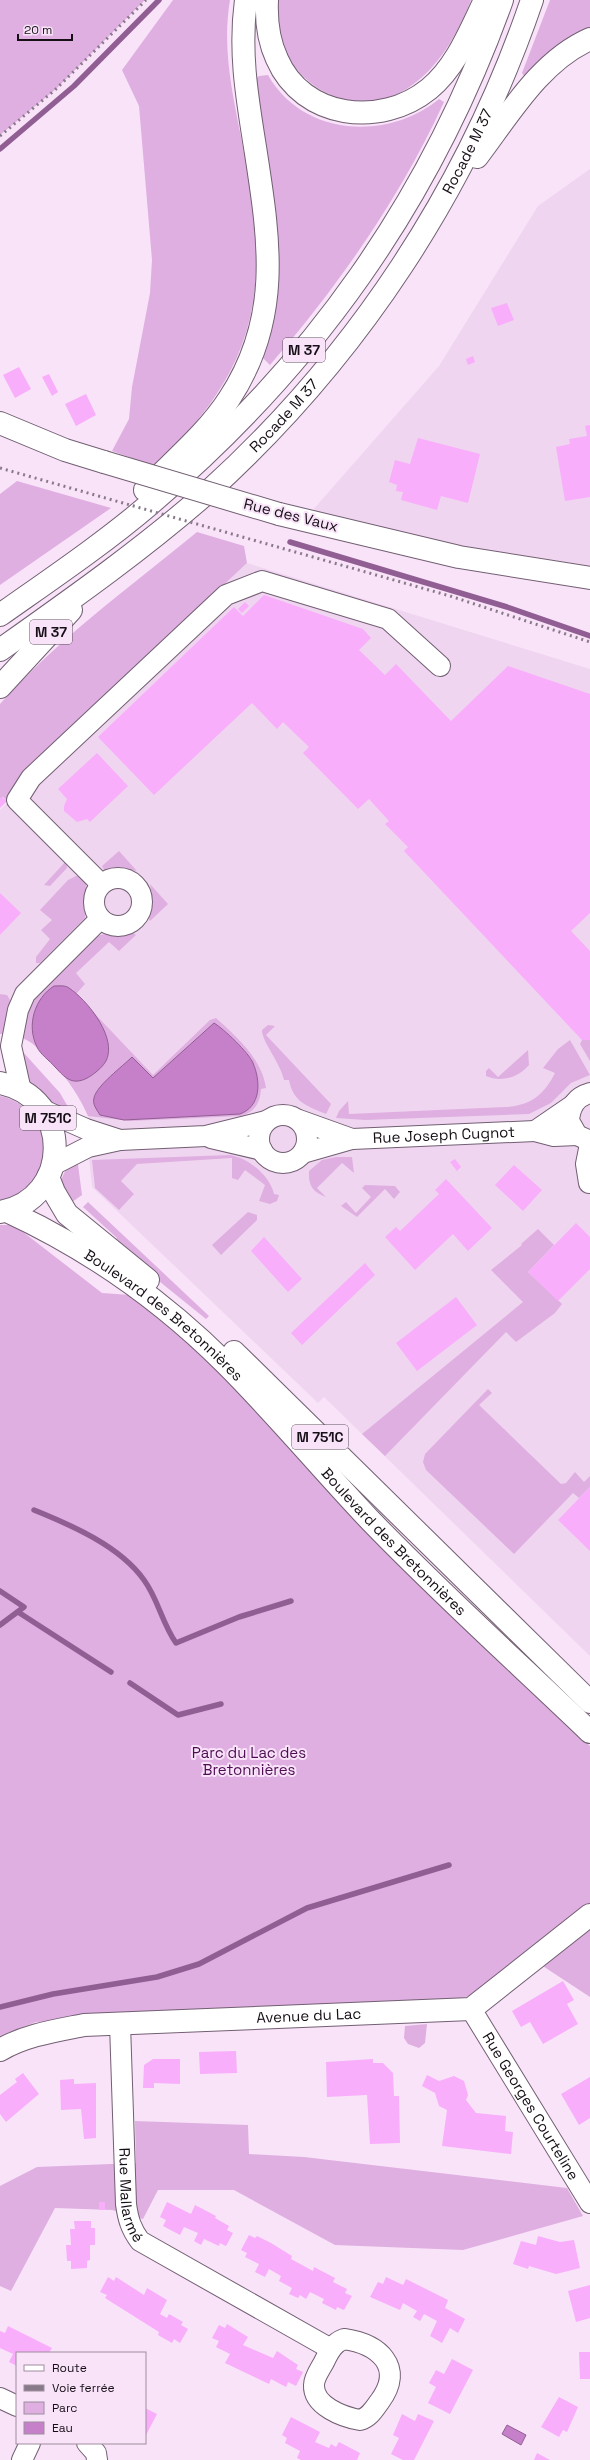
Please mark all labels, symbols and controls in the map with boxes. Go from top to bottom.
scale bar [18,16,72,42]
text: 20 m [24,22,52,38]
street label: Rocade M 37 [438,106,496,197]
road number: M 37 [283,338,325,362]
street label: Rocade M 37 [245,375,322,456]
street label: Rue des Vaux [242,494,340,535]
road number: M 37 [30,620,72,644]
road number: M 751C [20,1106,76,1130]
street label: Rue Joseph Cugnot [372,1122,515,1147]
street label: Boulevard des Bretonnières [81,1245,247,1385]
road number: M 751C [292,1425,348,1449]
street label: Boulevard des Bretonnières [318,1464,471,1619]
park label: Parc du Lac des Bretonnières [192,1743,306,1779]
street label: Avenue du Lac [256,2004,362,2027]
street label: Rue Georges Courteline [479,2029,584,2183]
street label: Rue Mallarmé [115,2147,148,2246]
legend [16,2352,146,2444]
text: Route [52,2360,87,2376]
text: Voie ferrée [52,2380,115,2396]
text: Parc [52,2400,77,2416]
text: Eau [52,2420,73,2436]

